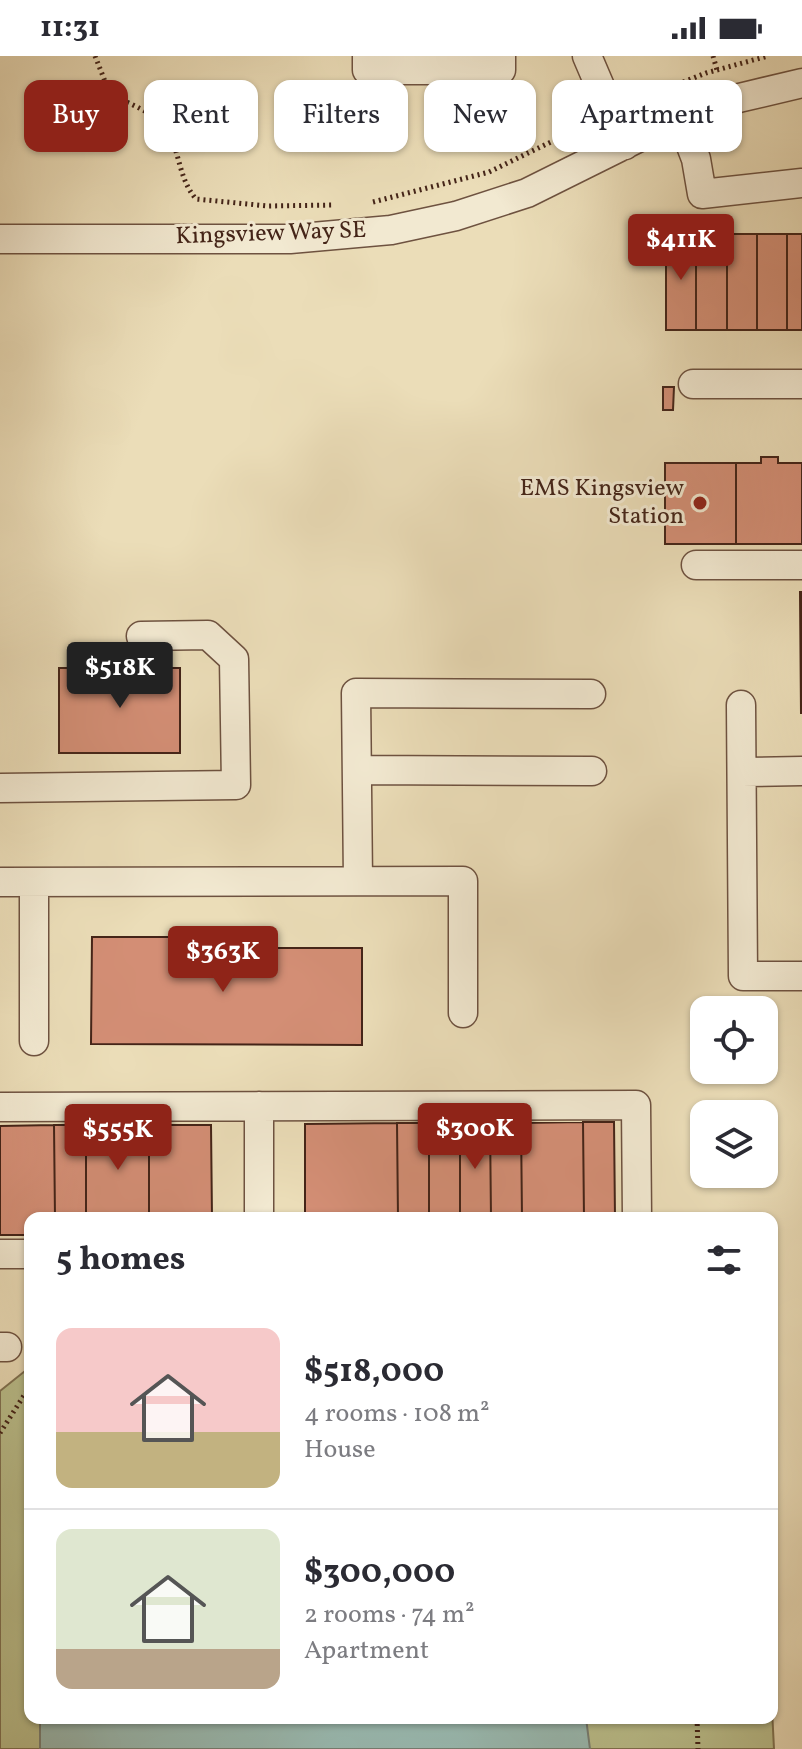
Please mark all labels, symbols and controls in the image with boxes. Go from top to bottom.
text: 11:31 [40,7,100,49]
chip: Buy [24,80,128,152]
chip: Rent [144,80,258,152]
chip: Filters [274,80,408,152]
chip: New [424,80,536,152]
chip: Apartment [552,80,742,152]
street label: Kingsview Way SE [175,214,367,254]
pin: $411K [625,214,737,282]
text: $411K [646,222,716,258]
place label: EMS Kingsview Station [520,472,684,534]
marker: EMS Kingsview Station [691,494,709,512]
pin: $518K [64,642,176,710]
text: $518K [85,650,155,686]
pin: $363K [167,926,279,994]
text: $363K [186,934,260,970]
map controls [690,996,778,1188]
button: locate [690,996,778,1084]
button: layers [690,1100,778,1188]
pin: $300K [419,1103,531,1171]
pin: $555K [62,1104,174,1172]
text: $300K [436,1111,514,1147]
text: $555K [83,1112,153,1148]
text: 5 homes [56,1237,186,1284]
icon: filters [702,1238,746,1282]
text: $518,000 [304,1349,444,1396]
icon: home [120,1360,216,1456]
text: 4 rooms · 108 m² [304,1396,490,1432]
text: House [304,1432,376,1468]
text: $300,000 [304,1550,455,1597]
icon: home [120,1561,216,1657]
text: 2 rooms · 74 m² [304,1597,475,1633]
text: Apartment [304,1633,429,1669]

